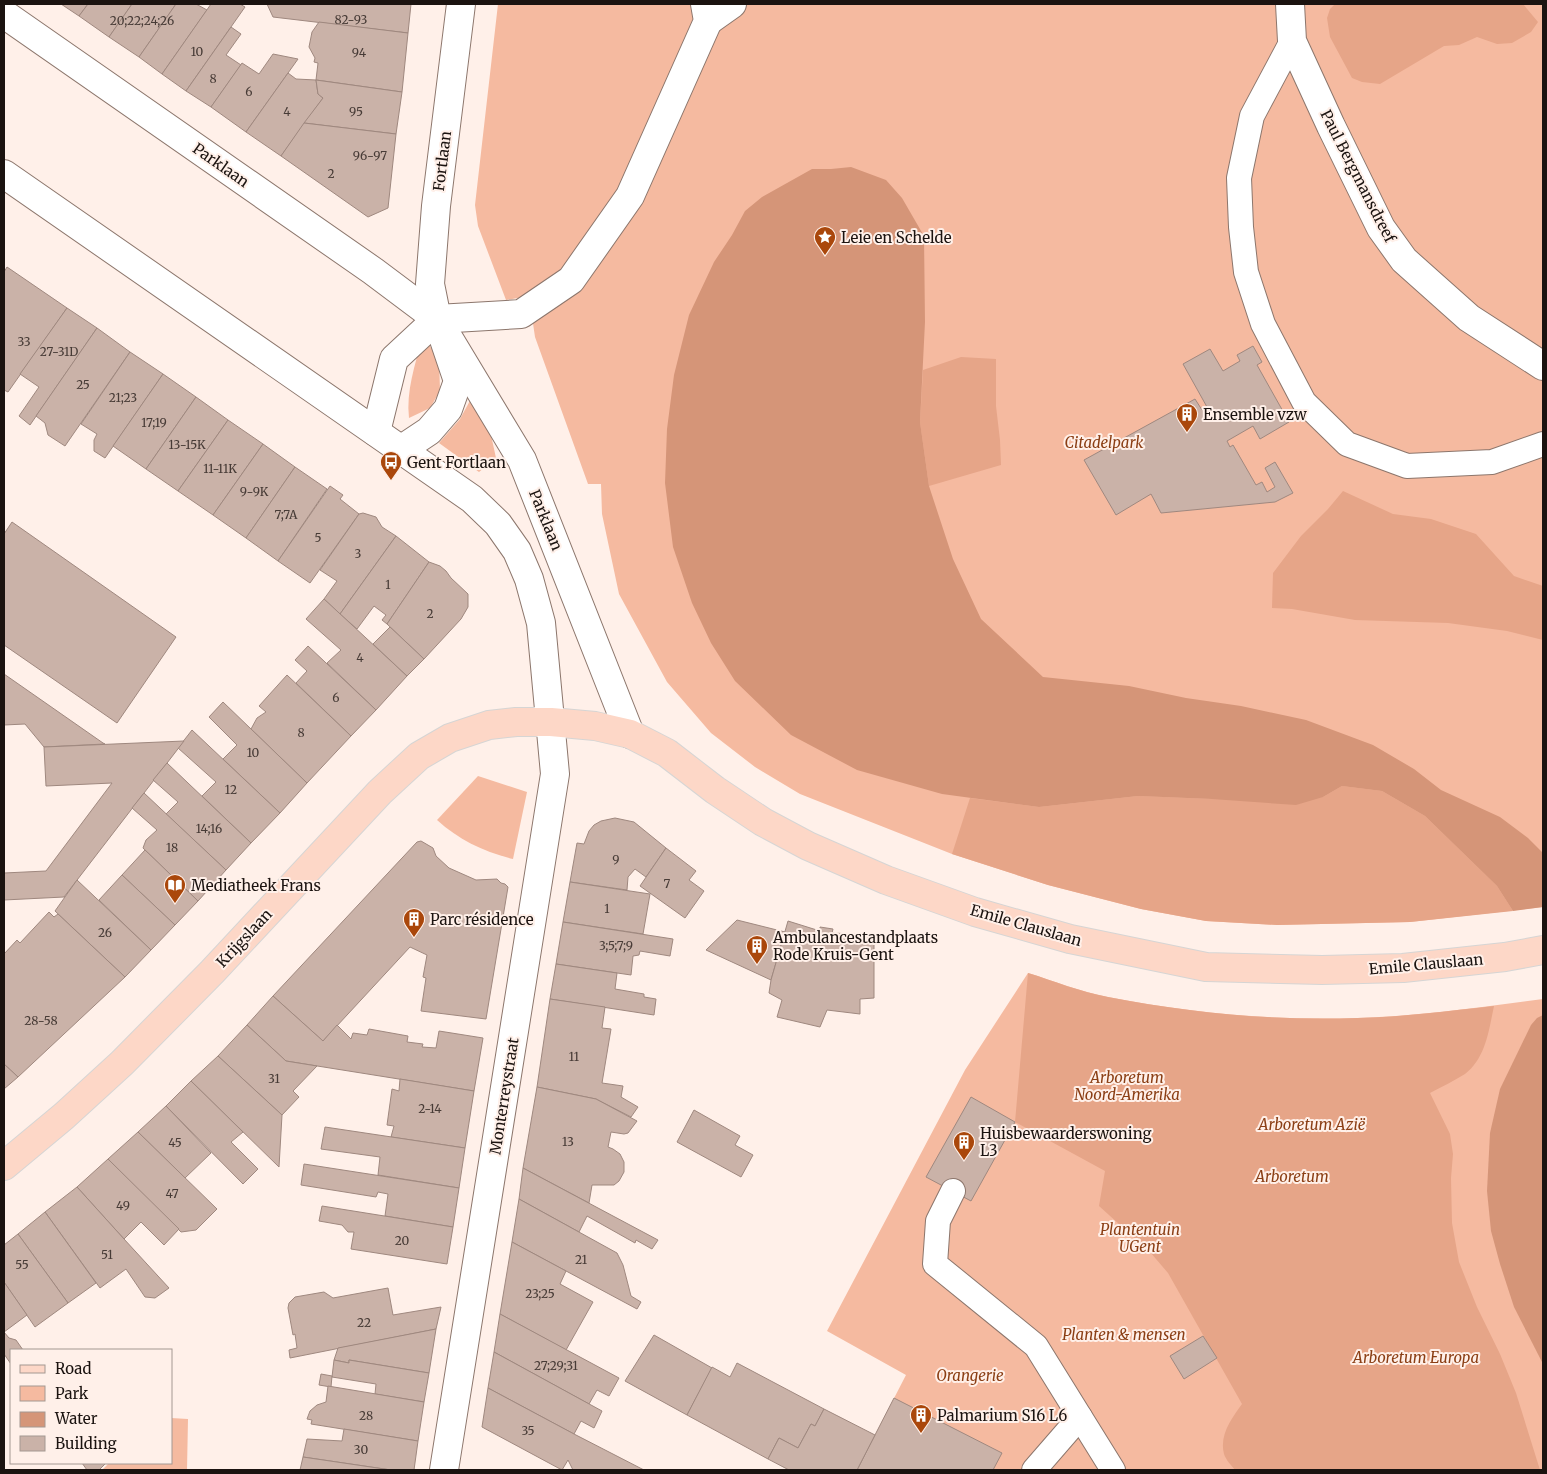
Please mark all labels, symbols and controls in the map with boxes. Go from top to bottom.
house number: 82-93 [335,12,368,27]
house number: 20;22;24;26 [110,13,174,28]
house number: 10 [191,44,204,59]
house number: 94 [352,45,367,60]
house number: 8 [209,71,217,86]
house number: 6 [245,84,253,99]
house number: 4 [283,104,291,119]
house number: 95 [349,104,363,119]
street label: Paul Bergmansdreef [1316,107,1400,247]
street label: Fortlaan [429,130,455,192]
street label: Parklaan [189,139,253,191]
house number: 96-97 [353,148,387,163]
house number: 2 [327,166,335,181]
place icon: Leie en Schelde [813,225,837,256]
place label: Leie en Schelde [841,228,952,247]
house number: 33 [17,334,31,349]
house number: 27-31D [40,344,78,359]
house number: 25 [76,377,90,392]
house number: 21;23 [109,390,137,405]
building icon: Ensemble vzw [1175,402,1199,433]
place label: Ensemble vzw [1203,405,1307,424]
house number: 17;19 [141,415,167,430]
park label: Citadelpark [1065,433,1144,452]
house number: 13-15K [168,437,206,452]
bus stop icon: Gent Fortlaan [379,450,403,481]
place label: Gent Fortlaan [407,453,506,472]
house number: 11-11K [203,461,237,476]
house number: 9-9K [240,484,269,499]
street label: Parklaan [525,487,567,553]
house number: 7;7A [275,507,298,522]
house number: 5 [314,530,322,545]
house number: 3 [355,546,362,561]
house number: 1 [385,577,391,592]
house number: 2 [426,606,434,621]
house number: 4 [356,650,364,665]
house number: 6 [332,690,340,705]
house number: 8 [297,725,305,740]
house number: 10 [247,745,260,760]
house number: 12 [225,782,237,797]
house number: 14;16 [196,821,222,836]
house number: 18 [166,840,178,855]
house number: 9 [612,852,620,867]
library icon: Mediatheek Frans [163,873,187,904]
place label: Mediatheek Frans [191,876,321,895]
house number: 7 [664,876,671,891]
street label: Emile Clauslaan [968,900,1084,950]
house number: 1 [604,901,610,916]
street label: Krijgslaan [212,905,276,971]
building icon: Parc résidence [402,907,426,938]
place label: Parc résidence [430,910,534,929]
house number: 26 [98,925,112,940]
place label: Ambulancestandplaats Rode Kruis-Gent [772,928,938,964]
building icon: Ambulancestandplaats Rode Kruis-Gent [745,934,769,965]
house number: 3;5;7;9 [599,938,633,953]
street label: Emile Clauslaan [1368,950,1484,978]
house number: 28-58 [24,1013,58,1028]
street label: Monterreystraat [485,1036,523,1156]
house number: 11 [569,1049,580,1064]
park label: Arboretum Noord-Amerika [1074,1068,1180,1104]
house number: 31 [268,1071,280,1086]
house number: 2-14 [418,1101,442,1116]
park label: Arboretum Azië [1258,1115,1366,1134]
place label: Huisbewaarderswoning L3 [980,1124,1152,1160]
building icon: Huisbewaarderswoning L3 [952,1130,976,1161]
house number: 13 [562,1134,574,1149]
house number: 45 [168,1135,182,1150]
park label: Arboretum [1254,1167,1329,1186]
house number: 47 [165,1186,179,1201]
house number: 49 [116,1198,130,1213]
park label: Plantentuin UGent [1100,1220,1180,1256]
house number: 20 [395,1233,410,1248]
house number: 51 [101,1247,113,1262]
house number: 21 [575,1252,588,1267]
house number: 55 [15,1257,29,1272]
house number: 23;25 [525,1286,555,1301]
house number: 22 [357,1315,371,1330]
park label: Planten & mensen [1062,1325,1186,1344]
park label: Arboretum Europa [1352,1348,1479,1367]
legend [10,1349,172,1464]
house number: 27;29;31 [534,1358,579,1373]
text: Road [55,1359,91,1378]
park label: Orangerie [936,1366,1004,1385]
text: Park [55,1384,89,1403]
building icon: Palmarium S16 L6 [909,1403,933,1434]
place label: Palmarium S16 L6 [937,1406,1067,1425]
house number: 28 [359,1408,373,1423]
text: Water [54,1409,98,1428]
house number: 35 [521,1423,535,1438]
text: Building [55,1434,117,1453]
house number: 30 [354,1442,368,1457]

